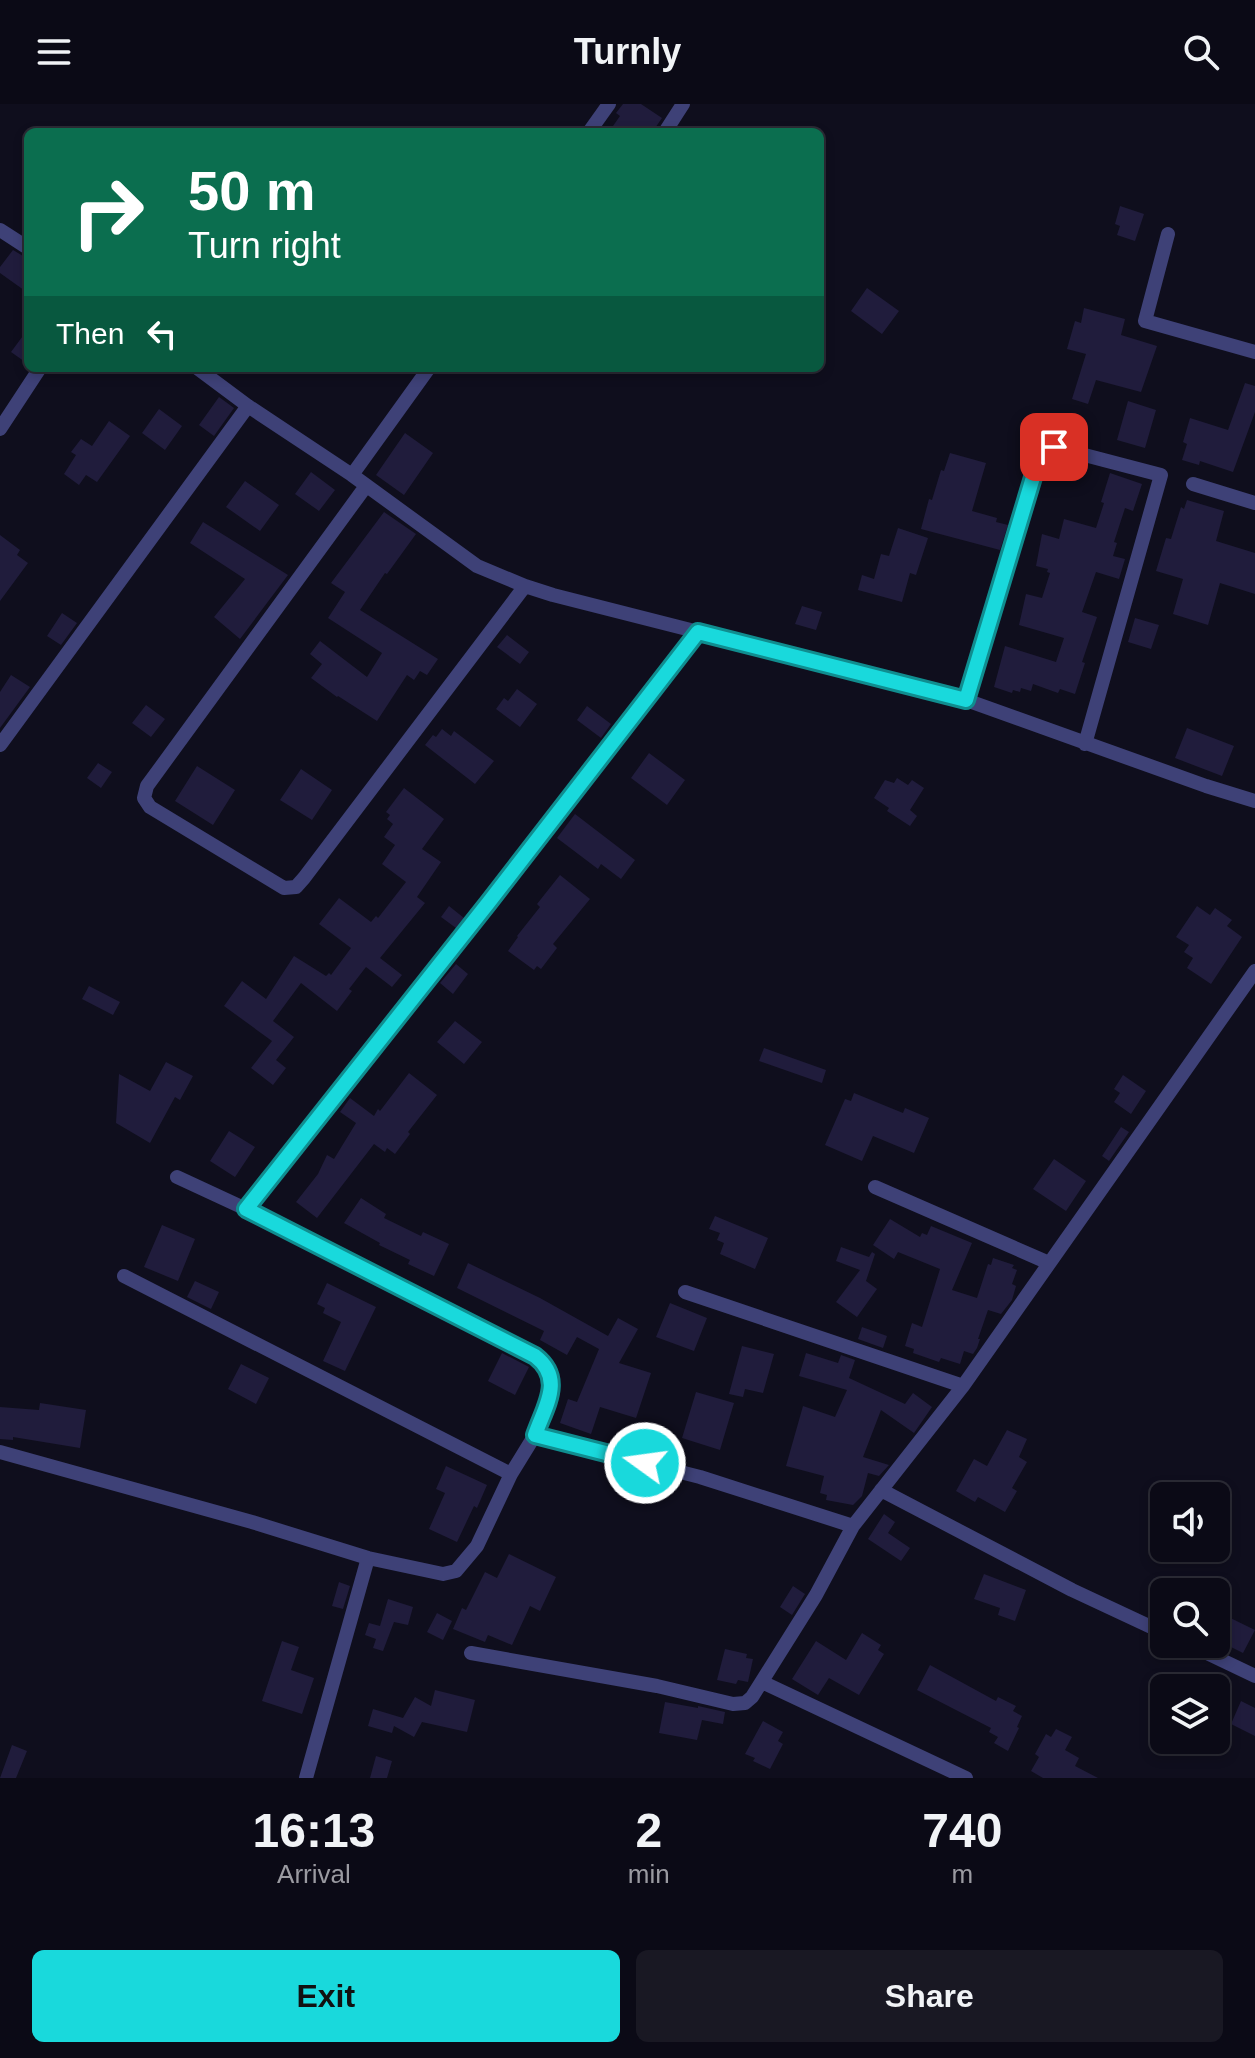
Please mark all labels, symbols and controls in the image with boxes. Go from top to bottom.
icon: menu [32,30,76,74]
icon: search [1179,30,1223,74]
text: Turnly [574,31,681,72]
text: 50 m [188,159,316,222]
icon: right [56,160,160,264]
text: Turn right [188,225,341,266]
icon: left [140,312,184,356]
text: Then [56,317,124,350]
pin [1020,413,1088,481]
icon: arrive [1032,425,1076,469]
position arrow [603,1421,687,1505]
map controls [1150,1482,1230,1754]
button: sound [1150,1482,1230,1562]
button: search [1150,1578,1230,1658]
button: layers [1150,1674,1230,1754]
text: 16:13 [253,1804,375,1857]
text: 2 [635,1804,662,1857]
text: 740 [922,1804,1002,1857]
text: Arrival [277,1859,351,1889]
text: min [628,1859,670,1889]
text: m [952,1859,973,1889]
button: Exit [32,1950,620,2042]
button: Share [636,1950,1223,2042]

